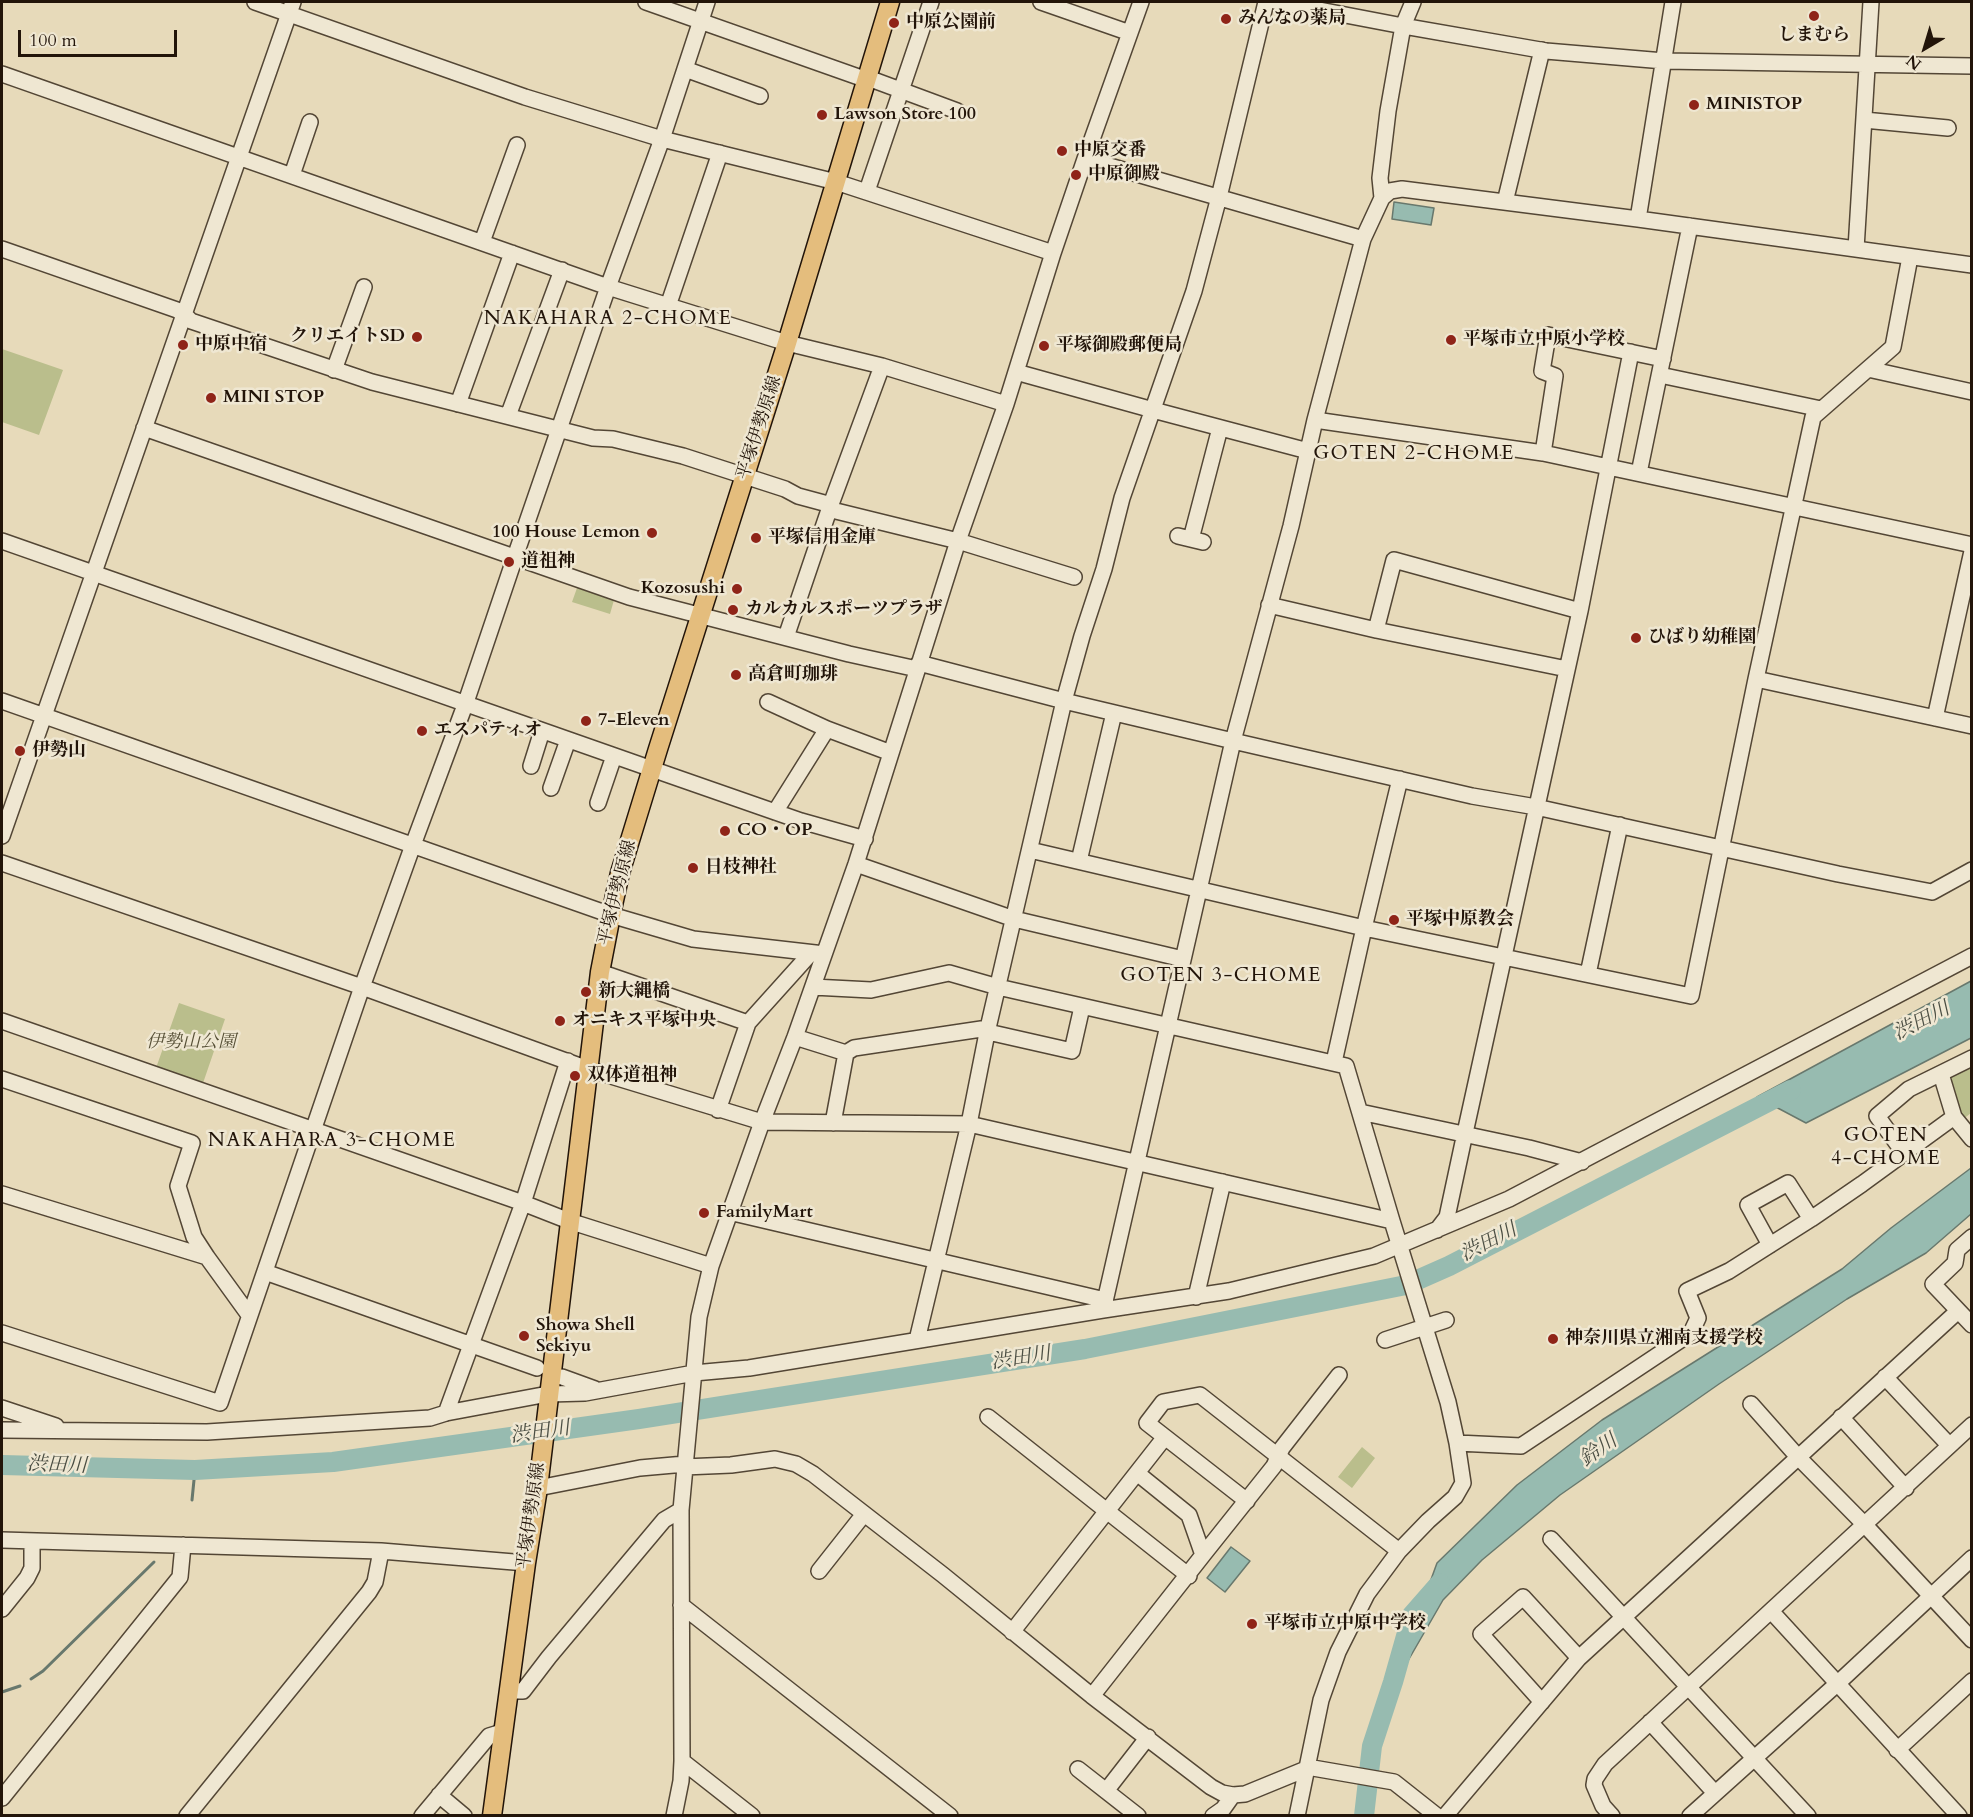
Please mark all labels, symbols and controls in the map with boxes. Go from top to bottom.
place label: みんなの薬局 [1238,8,1346,30]
marker: しまむら [1807,9,1821,23]
place label: 中原公園前 [906,12,996,34]
marker: みんなの薬局 [1219,12,1233,26]
marker: 中原公園前 [887,16,901,30]
scale bar [21,18,180,56]
north arrow [1895,18,1955,78]
place label: しまむら [1778,25,1850,47]
text: 100 m [29,28,77,53]
text: N [1902,49,1926,75]
place label: MINISTOP [1706,94,1802,116]
marker: MINISTOP [1687,98,1701,112]
place label: Lawson Store 100 [834,104,976,126]
marker: Lawson Store 100 [815,108,829,122]
place label: 中原交番 [1074,140,1146,162]
marker: 中原交番 [1055,144,1069,158]
place label: 中原御殿 [1088,164,1160,186]
marker: 中原御殿 [1069,168,1083,182]
district label: NAKAHARA 2-CHOME [484,307,732,331]
place label: クリエイトSD [290,326,405,348]
place label: 平塚市立中原小学校 [1463,329,1625,351]
marker: クリエイトSD [410,330,424,344]
marker: 平塚市立中原小学校 [1444,333,1458,347]
place label: 中原中宿 [195,334,267,356]
place label: 平塚御殿郵便局 [1056,335,1182,357]
marker: 中原中宿 [176,338,190,352]
marker: 平塚御殿郵便局 [1037,339,1051,353]
street label: 平塚伊勢原線 [733,373,787,483]
place label: MINI STOP [223,387,324,409]
marker: MINI STOP [204,391,218,405]
district label: GOTEN 2-CHOME [1313,442,1515,466]
place label: 100 House Lemon [492,522,640,544]
marker: 100 House Lemon [645,526,659,540]
place label: 平塚信用金庫 [768,527,876,549]
marker: 平塚信用金庫 [749,531,763,545]
place label: 道祖神 [521,551,575,573]
marker: 道祖神 [502,555,516,569]
place label: Kozosushi [641,578,725,600]
marker: Kozosushi [730,582,744,596]
place label: カルカルスポーツプラザ [745,599,943,621]
marker: カルカルスポーツプラザ [726,603,740,617]
place label: ひばり幼稚園 [1648,627,1756,649]
marker: ひばり幼稚園 [1629,631,1643,645]
place label: 高倉町珈琲 [748,664,838,686]
marker: 高倉町珈琲 [729,668,743,682]
place label: 7-Eleven [598,710,670,732]
marker: 7-Eleven [579,714,593,728]
place label: エスパティオ [434,720,542,742]
marker: エスパティオ [415,724,429,738]
place label: 伊勢山 [32,740,86,762]
marker: 伊勢山 [13,744,27,758]
place label: CO・OP [737,820,812,842]
marker: CO・OP [718,824,732,838]
street label: 平塚伊勢原線 [594,838,642,948]
place label: 日枝神社 [705,857,777,879]
marker: 日枝神社 [686,861,700,875]
place label: 平塚中原教会 [1406,909,1514,931]
marker: 平塚中原教会 [1387,913,1401,927]
district label: GOTEN 3-CHOME [1120,964,1322,988]
place label: 新大縄橋 [598,981,670,1003]
marker: 新大縄橋 [579,985,593,999]
water label: 渋田川 [1890,998,1954,1046]
place label: オニキス平塚中央 [572,1010,716,1032]
marker: オニキス平塚中央 [553,1014,567,1028]
park label: 伊勢山公園 [146,1032,236,1054]
place label: 双体道祖神 [587,1065,677,1087]
marker: 双体道祖神 [568,1069,582,1083]
district label: GOTEN 4-CHOME [1831,1124,1941,1171]
district label: NAKAHARA 3-CHOME [208,1129,456,1153]
place label: FamilyMart [716,1202,813,1224]
marker: FamilyMart [697,1206,711,1220]
water label: 渋田川 [1457,1219,1521,1267]
place label: Showa Shell Sekiyu [536,1315,635,1358]
place label: 神奈川県立湘南支援学校 [1565,1328,1763,1350]
marker: Showa Shell Sekiyu [517,1329,531,1343]
marker: 神奈川県立湘南支援学校 [1546,1332,1560,1346]
water label: 渋田川 [989,1342,1053,1376]
water label: 渋田川 [509,1417,571,1449]
water label: 鈴川 [1576,1430,1622,1472]
water label: 渋田川 [27,1453,87,1479]
street label: 平塚伊勢原線 [514,1461,550,1571]
place label: 平塚市立中原中学校 [1264,1613,1426,1635]
marker: 平塚市立中原中学校 [1245,1617,1259,1631]

